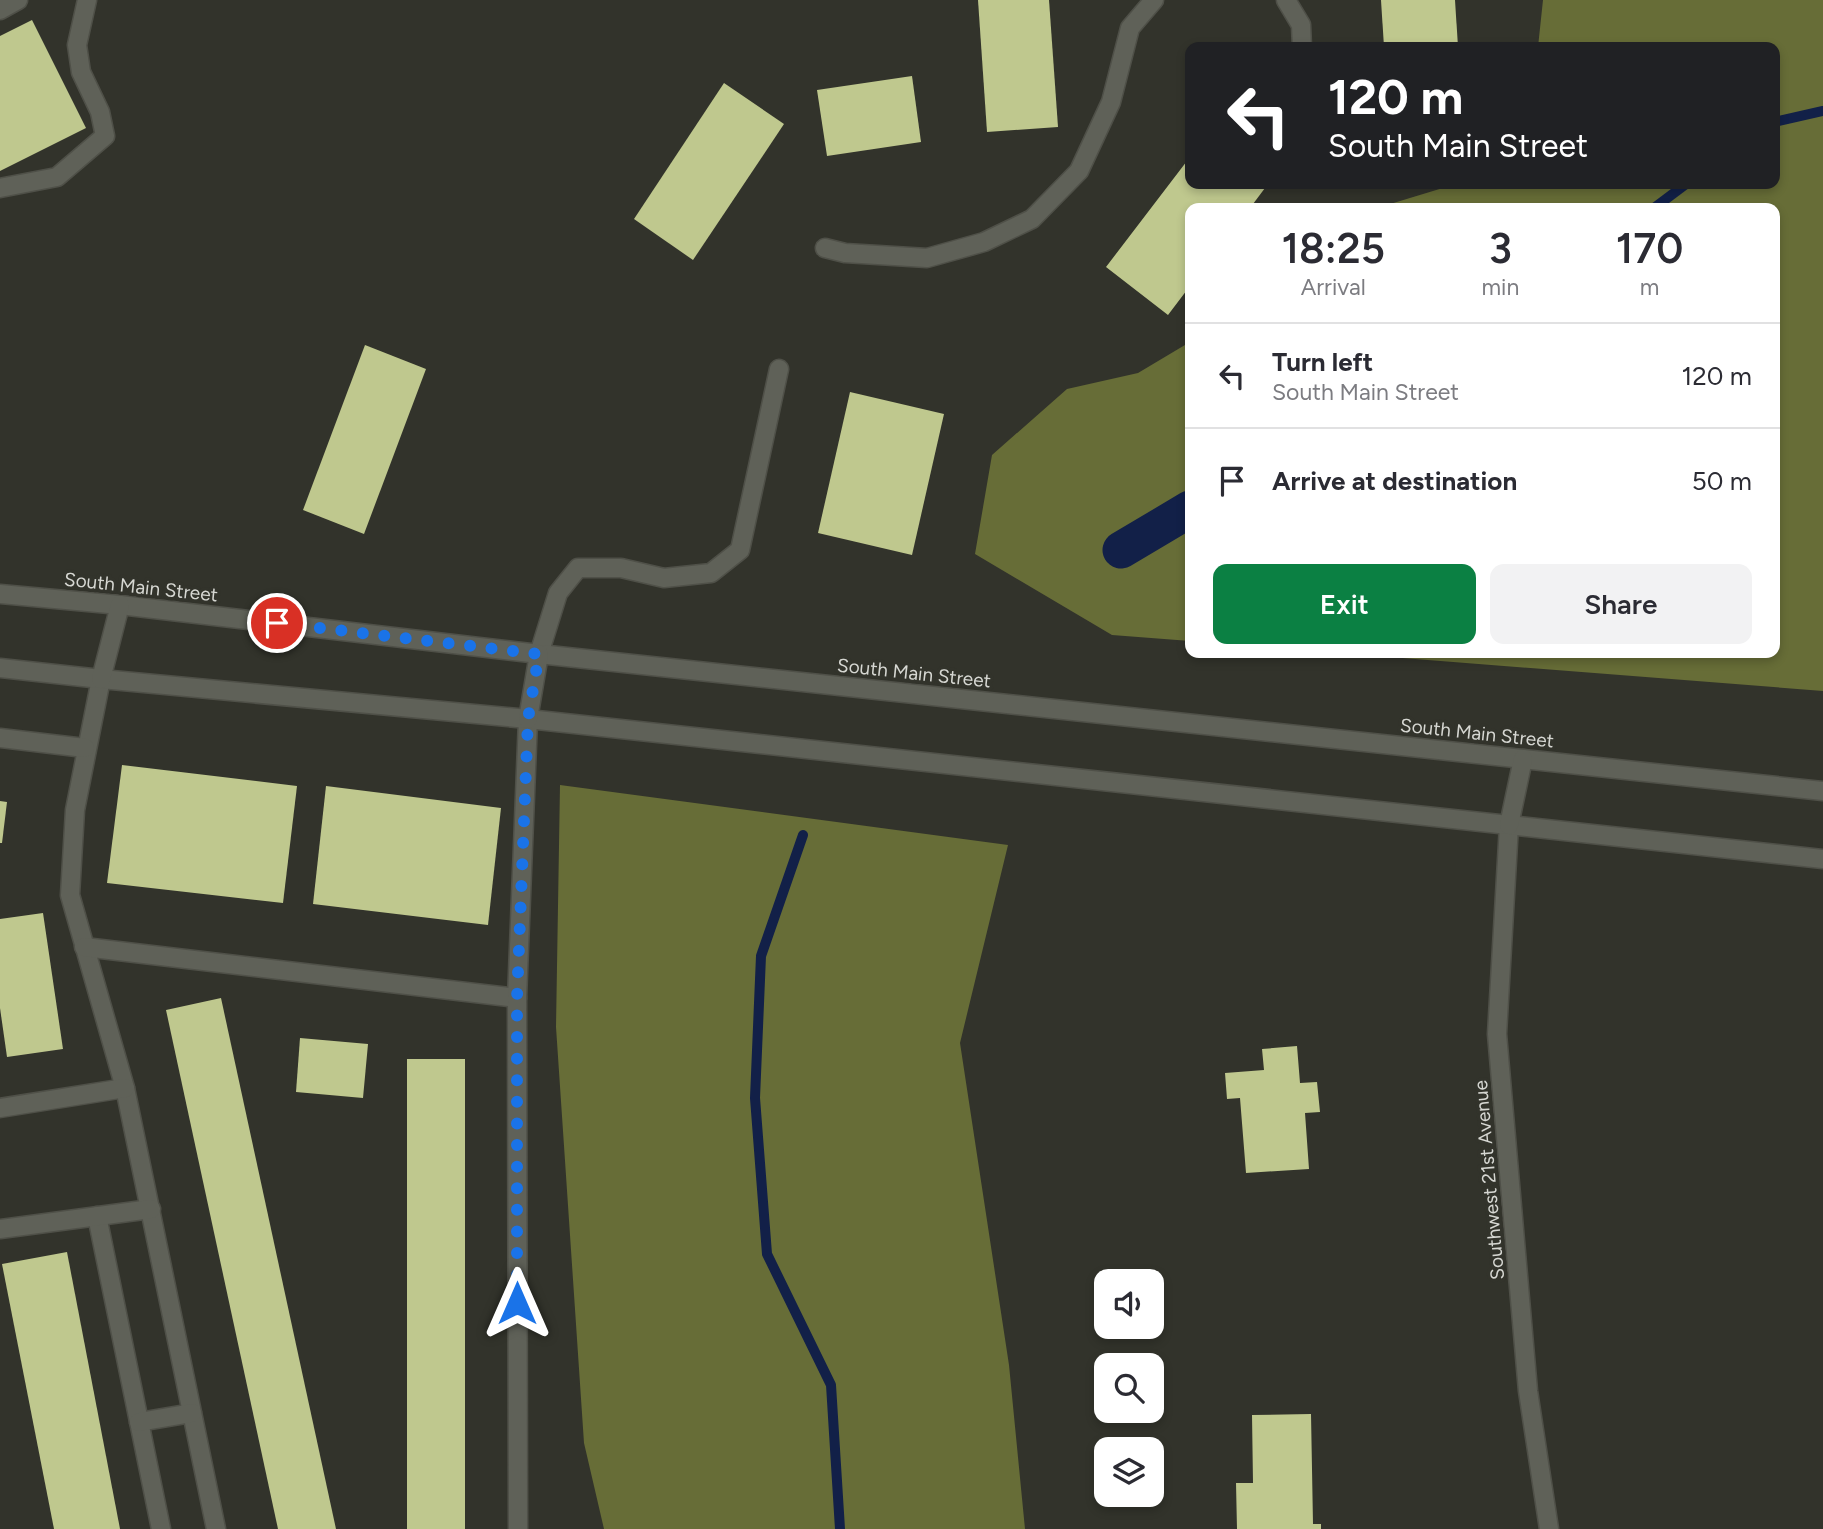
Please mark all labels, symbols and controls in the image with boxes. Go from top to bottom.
text: 120 m [1328,67,1463,126]
icon: left [1213,70,1304,161]
text: South Main Street [1328,127,1588,165]
text: 18:25 [1282,223,1385,274]
text: 3 [1489,223,1512,274]
text: 170 [1616,223,1683,274]
text: Arrival [1301,273,1366,301]
text: min [1481,273,1519,301]
text: m [1640,273,1659,301]
text: Turn left [1272,346,1373,378]
icon: left [1213,357,1251,395]
text: 120 m [1682,360,1752,392]
text: South Main Street [1272,378,1459,406]
icon: arrive [1213,462,1251,500]
text: Arrive at destination [1272,465,1517,497]
text: 50 m [1692,465,1752,497]
button: Exit [1213,564,1476,644]
button: Share [1490,564,1752,644]
street label: South Main Street [63,567,219,607]
pin [247,593,307,653]
icon: arrive [258,604,296,642]
street label: South Main Street [836,653,992,693]
street label: South Main Street [1399,713,1555,753]
street label: Southwest 21st Avenue [1469,1079,1509,1281]
position arrow [480,1266,554,1340]
map controls [1094,1269,1164,1507]
button: sound [1094,1269,1164,1339]
button: search [1094,1353,1164,1423]
button: layers [1094,1437,1164,1507]

